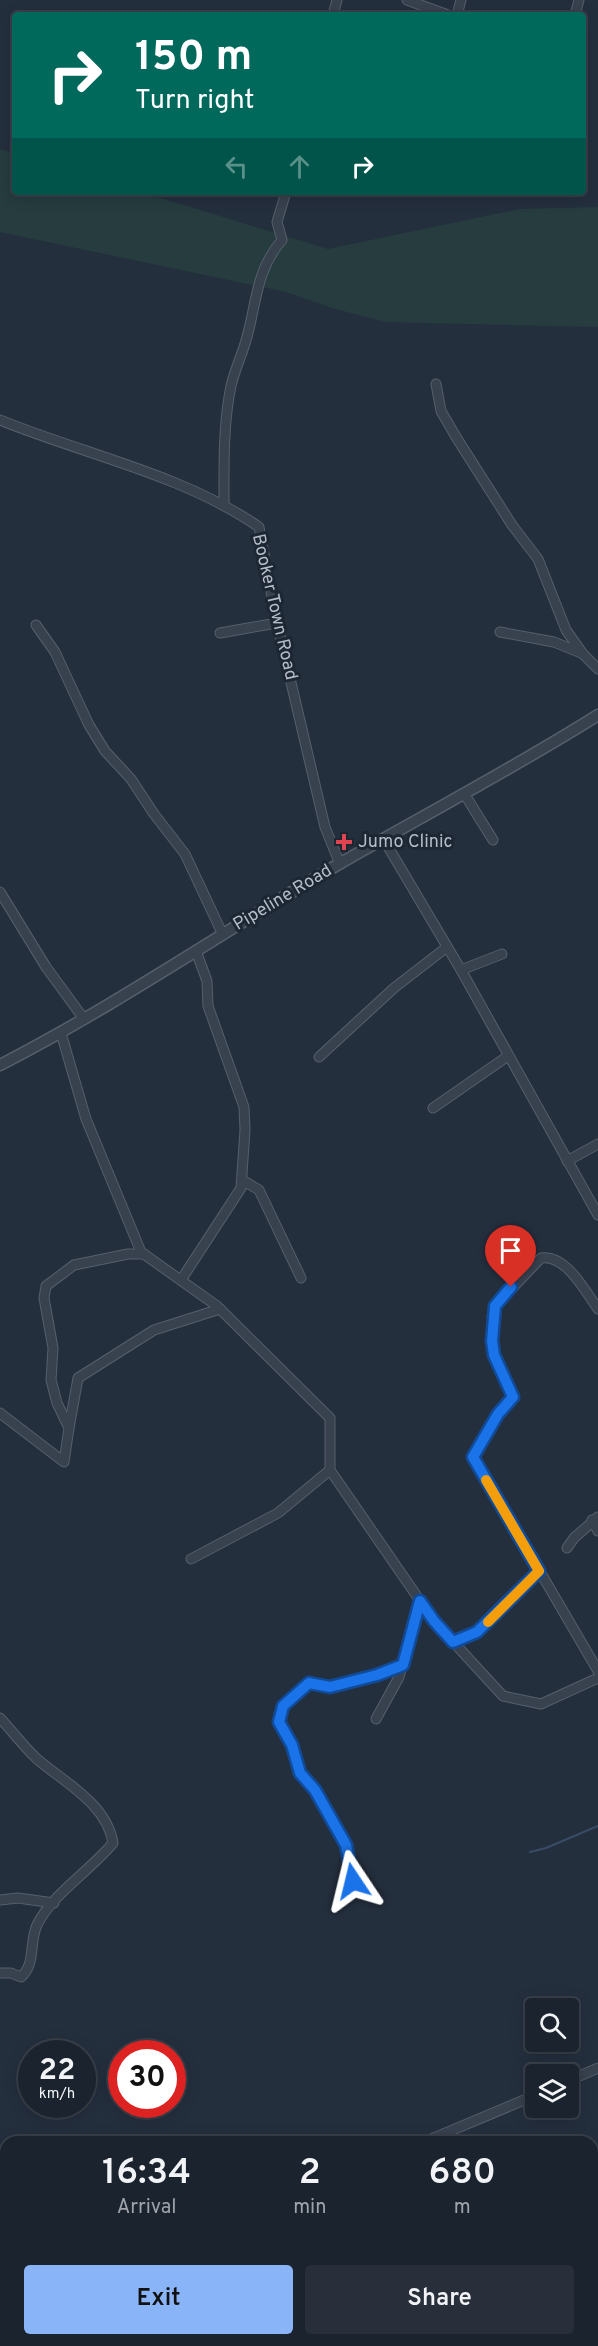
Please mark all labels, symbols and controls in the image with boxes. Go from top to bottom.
text: 150 m [135,32,252,85]
icon: right [36,36,114,114]
text: Turn right [135,84,254,118]
icon: left [220,150,253,183]
icon: ahead [283,150,316,183]
icon: right [346,150,379,183]
street label: Booker Town Road [246,532,302,682]
place label: Jumo Clinic [358,831,453,854]
marker: Jumo Clinic [335,833,353,851]
street label: Pipeline Road [229,859,337,937]
pin [485,1225,536,1287]
icon: arrive [494,1234,527,1267]
position arrow [321,1849,385,1913]
map controls [525,1998,579,2118]
button: search [525,1998,579,2052]
speed limit sign: 30 [108,2040,186,2118]
text: 22 [39,2053,75,2090]
button: layers [525,2064,579,2118]
text: km/h [39,2085,75,2104]
text: 16:34 [102,2151,191,2197]
text: 2 [299,2151,321,2197]
text: 680 [429,2151,496,2197]
text: Arrival [117,2195,176,2221]
text: min [293,2195,326,2221]
text: m [454,2195,471,2221]
button: Exit [24,2265,293,2334]
button: Share [305,2265,574,2334]

